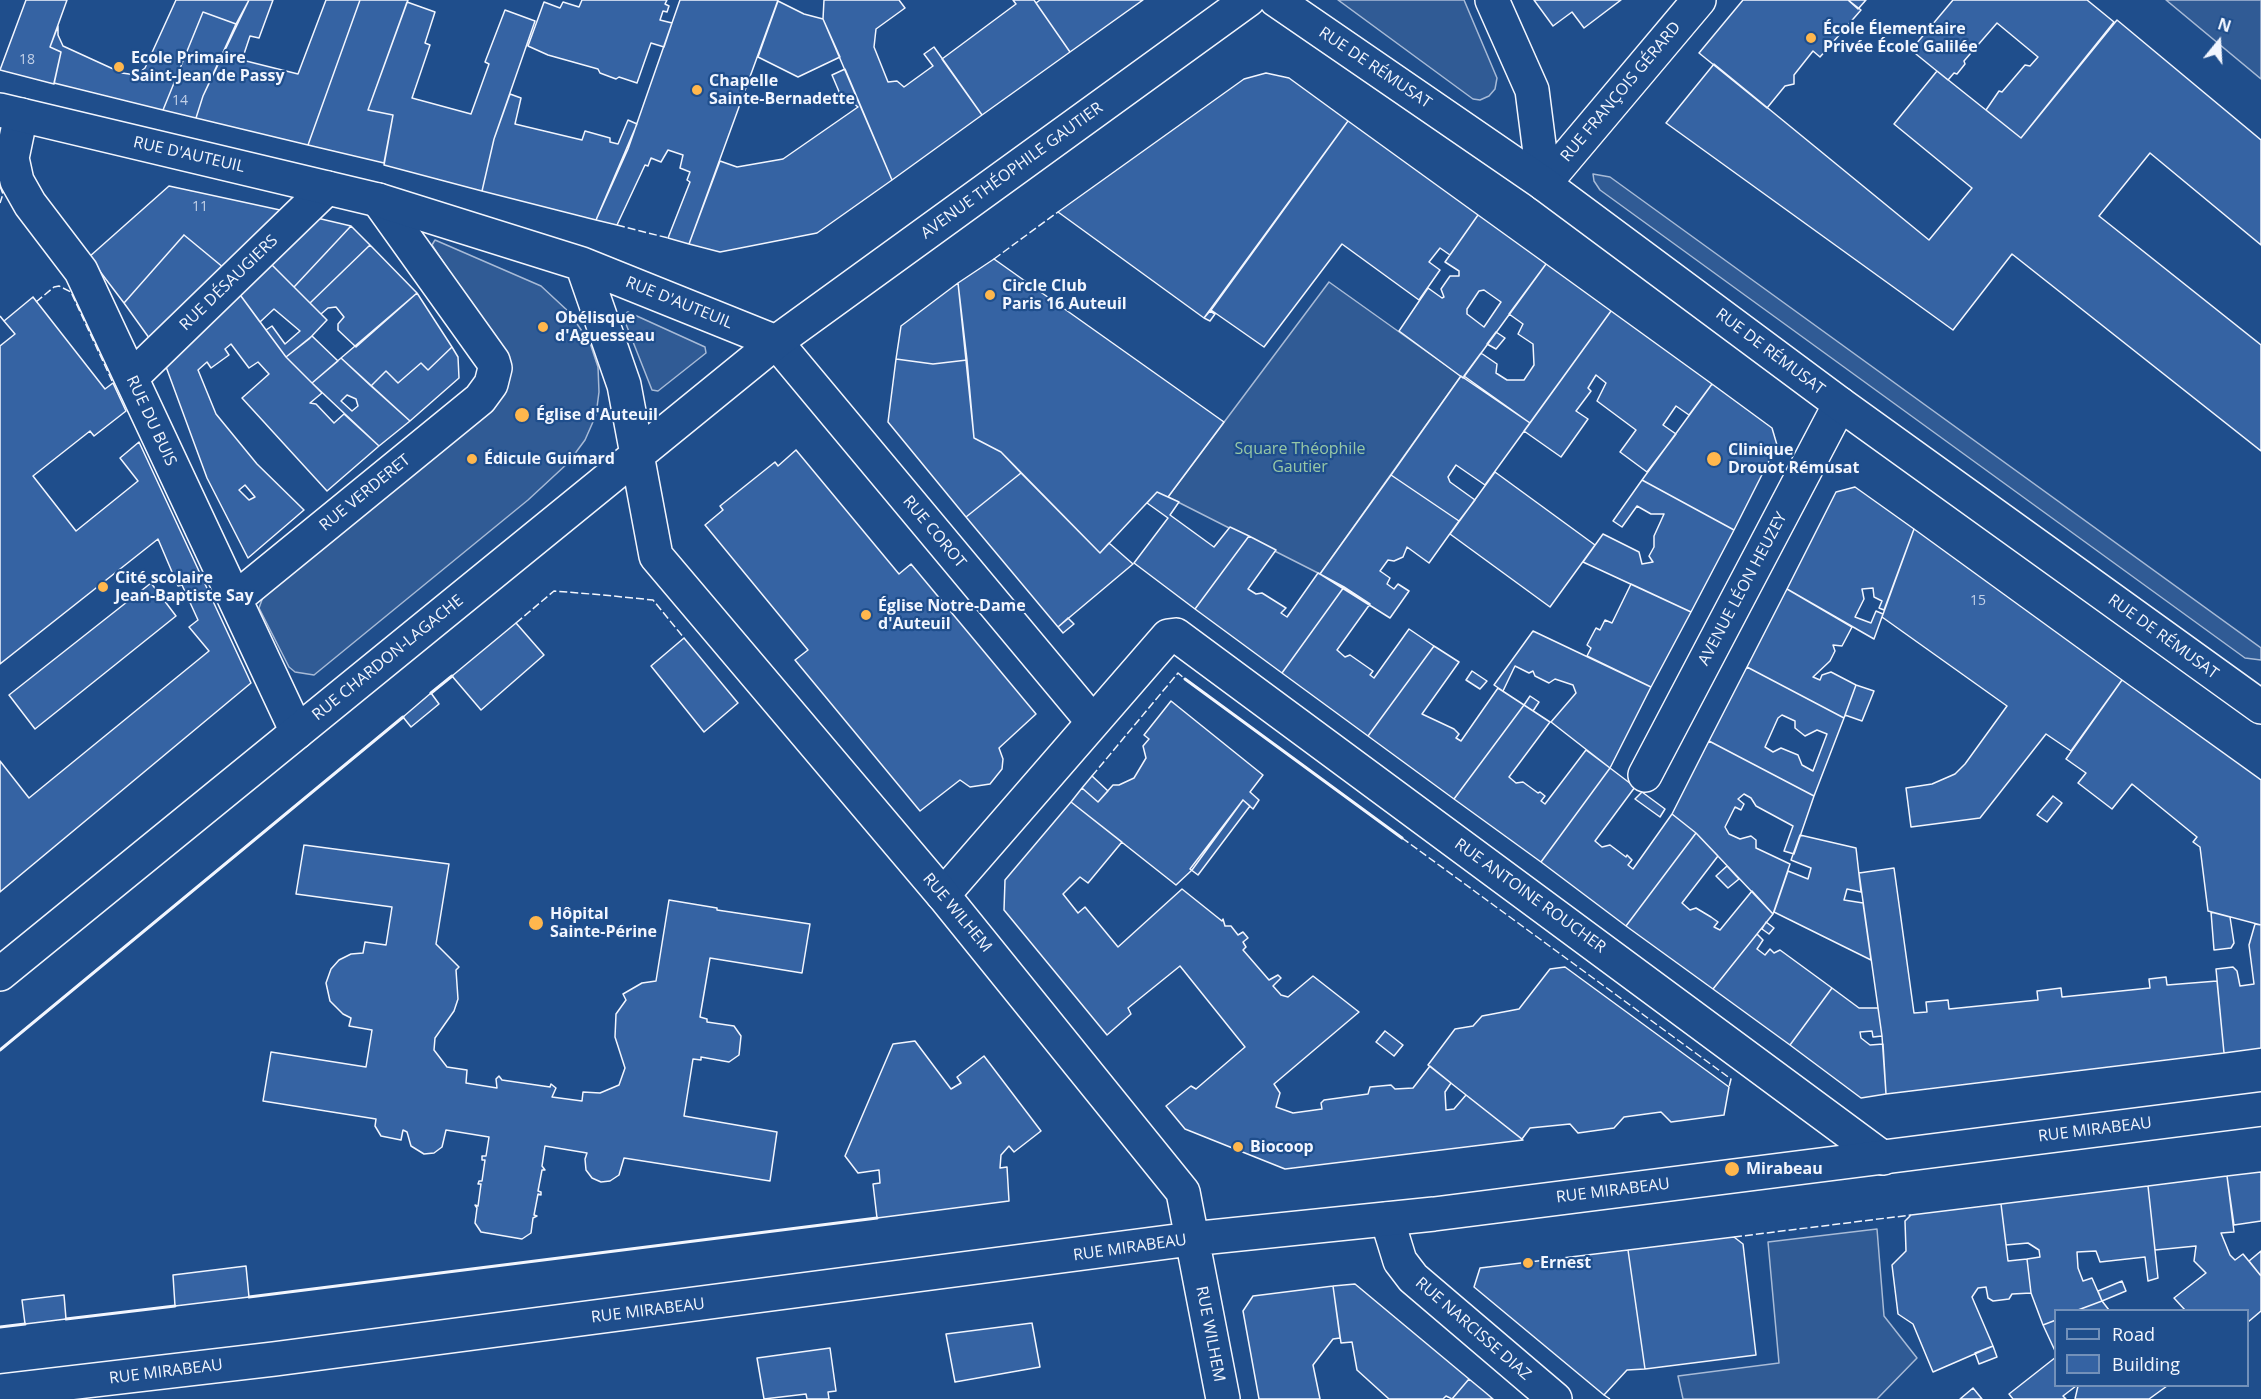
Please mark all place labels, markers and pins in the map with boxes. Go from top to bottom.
place label: École Élementaire Privée École Galilée [1823,19,1978,57]
marker: École Élementaire Privée École Galilée [1804,31,1818,45]
place label: Ecole Primaire Saint-Jean de Passy [131,48,285,86]
marker: Ecole Primaire Saint-Jean de Passy [112,60,126,74]
place label: Chapelle Sainte-Bernadette [709,71,855,109]
marker: Chapelle Sainte-Bernadette [690,83,704,97]
place label: Circle Club Paris 16 Auteuil [1002,276,1127,314]
marker: Circle Club Paris 16 Auteuil [983,288,997,302]
place label: Obélisque d'Aguesseau [555,308,655,346]
marker: Obélisque d'Aguesseau [536,320,550,334]
place label: Église d'Auteuil [536,405,658,425]
marker: Église d'Auteuil [513,406,531,424]
place label: Clinique Drouot Rémusat [1728,440,1859,478]
place label: Édicule Guimard [484,449,615,469]
marker: Clinique Drouot Rémusat [1705,450,1723,468]
marker: Édicule Guimard [465,452,479,466]
place label: Cité scolaire Jean-Baptiste Say [115,568,254,606]
marker: Cité scolaire Jean-Baptiste Say [96,580,110,594]
place label: Église Notre-Dame d'Auteuil [878,596,1026,634]
marker: Église Notre-Dame d'Auteuil [859,608,873,622]
place label: Hôpital Sainte-Périne [550,904,657,942]
marker: Hôpital Sainte-Périne [527,914,545,932]
place label: Biocoop [1250,1137,1314,1157]
marker: Biocoop [1231,1140,1245,1154]
place label: Mirabeau [1746,1159,1823,1179]
marker: Mirabeau [1723,1160,1741,1178]
place label: Ernest [1540,1253,1591,1273]
marker: Ernest [1521,1256,1535,1270]

